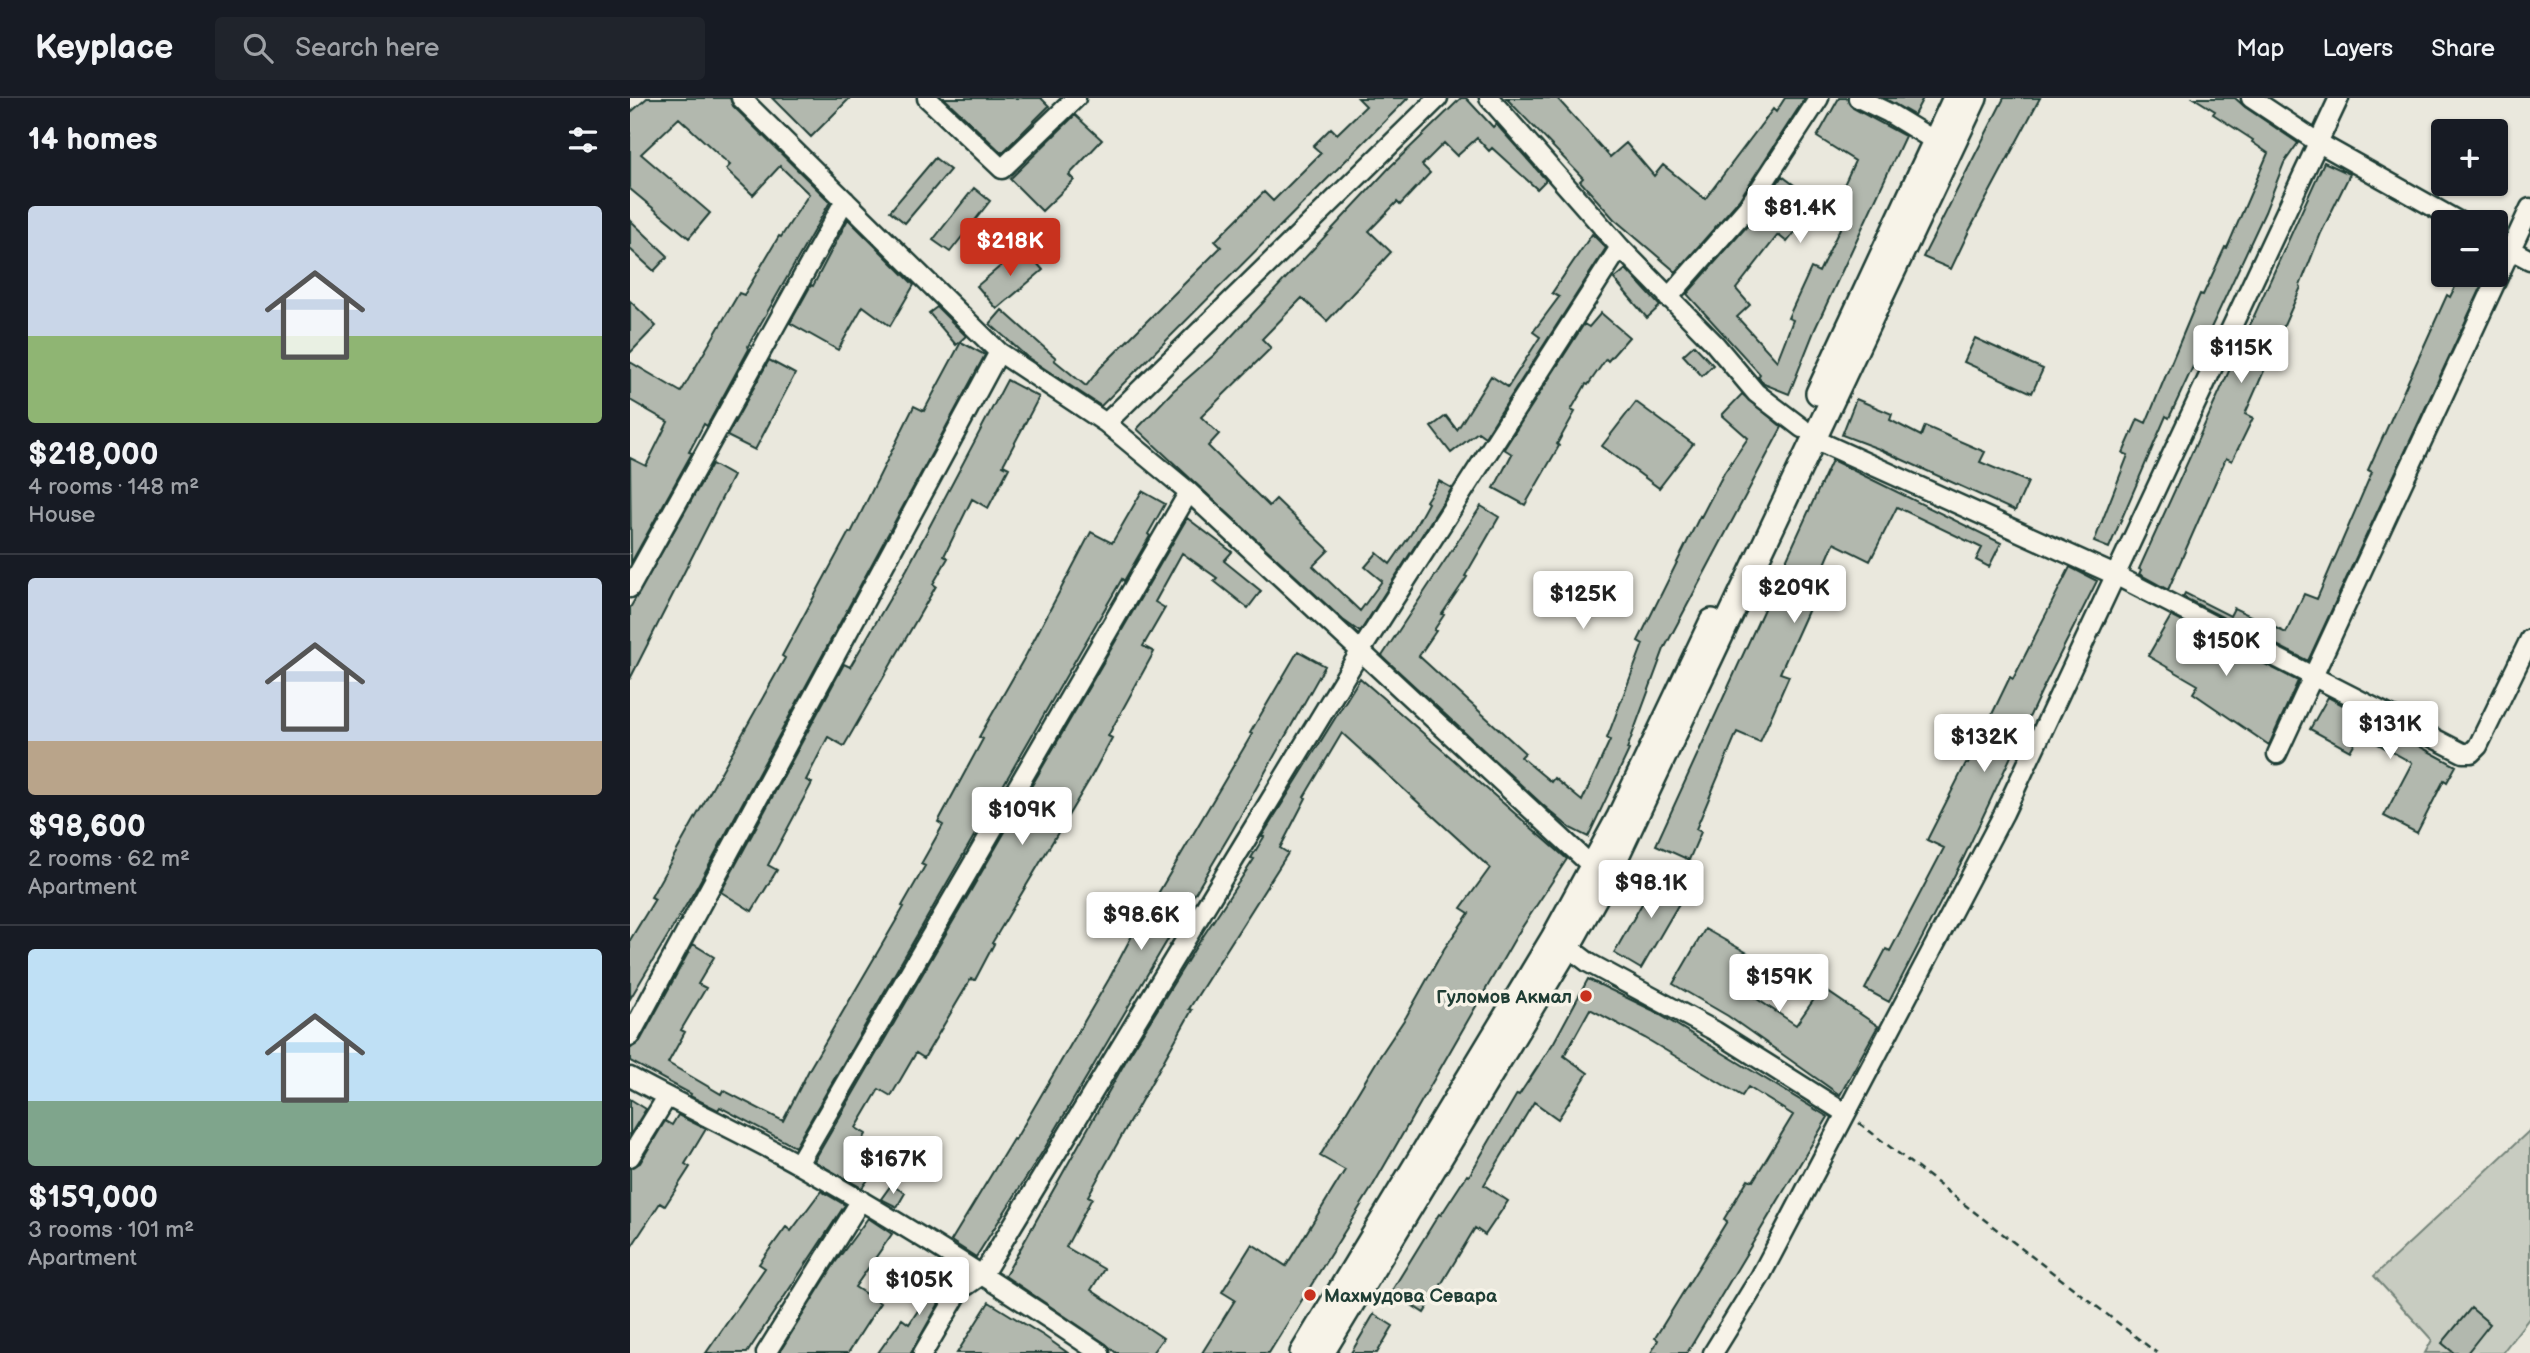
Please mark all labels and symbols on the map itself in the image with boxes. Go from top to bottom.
pin: $81.4K [1743,186,1857,245]
pin: $218K [961,218,1059,278]
pin: $115K [2192,326,2290,385]
pin: $209K [1745,566,1843,625]
pin: $125K [1534,572,1632,631]
pin: $150K [2177,618,2275,678]
pin: $131K [2341,702,2439,761]
pin: $132K [1935,714,2033,774]
pin: $109K [973,788,1071,847]
pin: $98.1K [1594,860,1708,920]
pin: $98.6K [1084,892,1198,952]
pin: $159K [1730,954,1828,1014]
place label: Гуломов Акмал [1436,986,1572,1009]
marker: Гуломов Акмал [1578,988,1594,1004]
pin: $167K [844,1136,942,1196]
pin: $105K [870,1258,968,1317]
place label: Махмудова Севара [1324,1285,1498,1308]
marker: Махмудова Севара [1302,1287,1318,1303]

